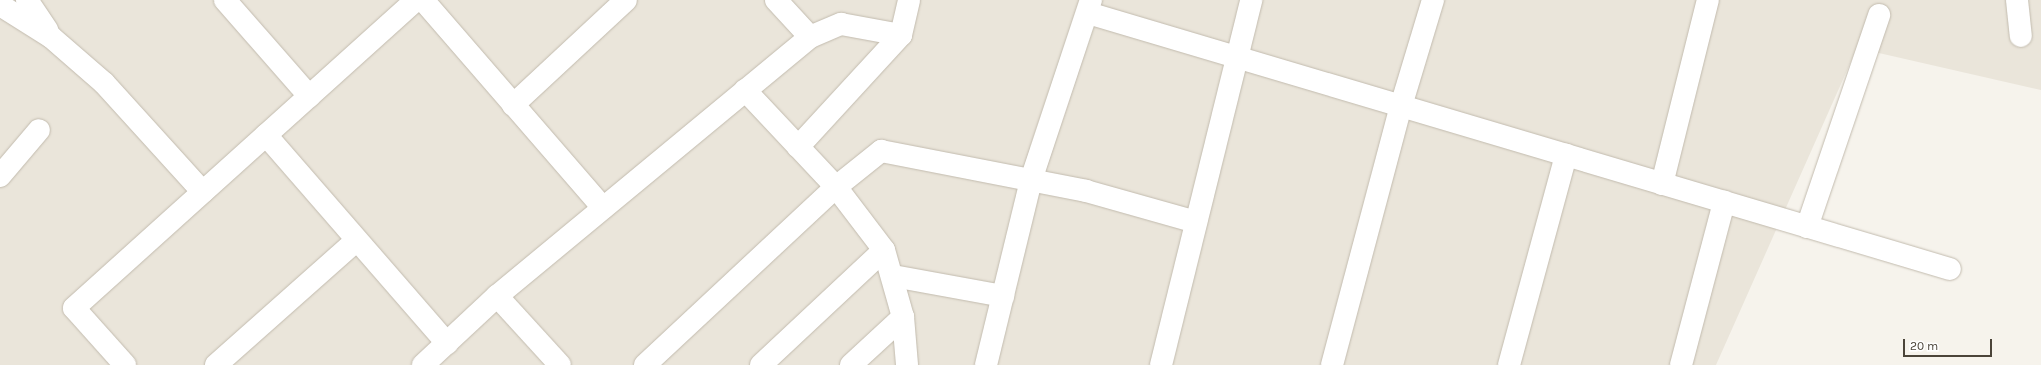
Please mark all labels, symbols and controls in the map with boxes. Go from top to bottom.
scale bar [1905,331,1994,357]
text: 20 m [1910,339,1938,353]

